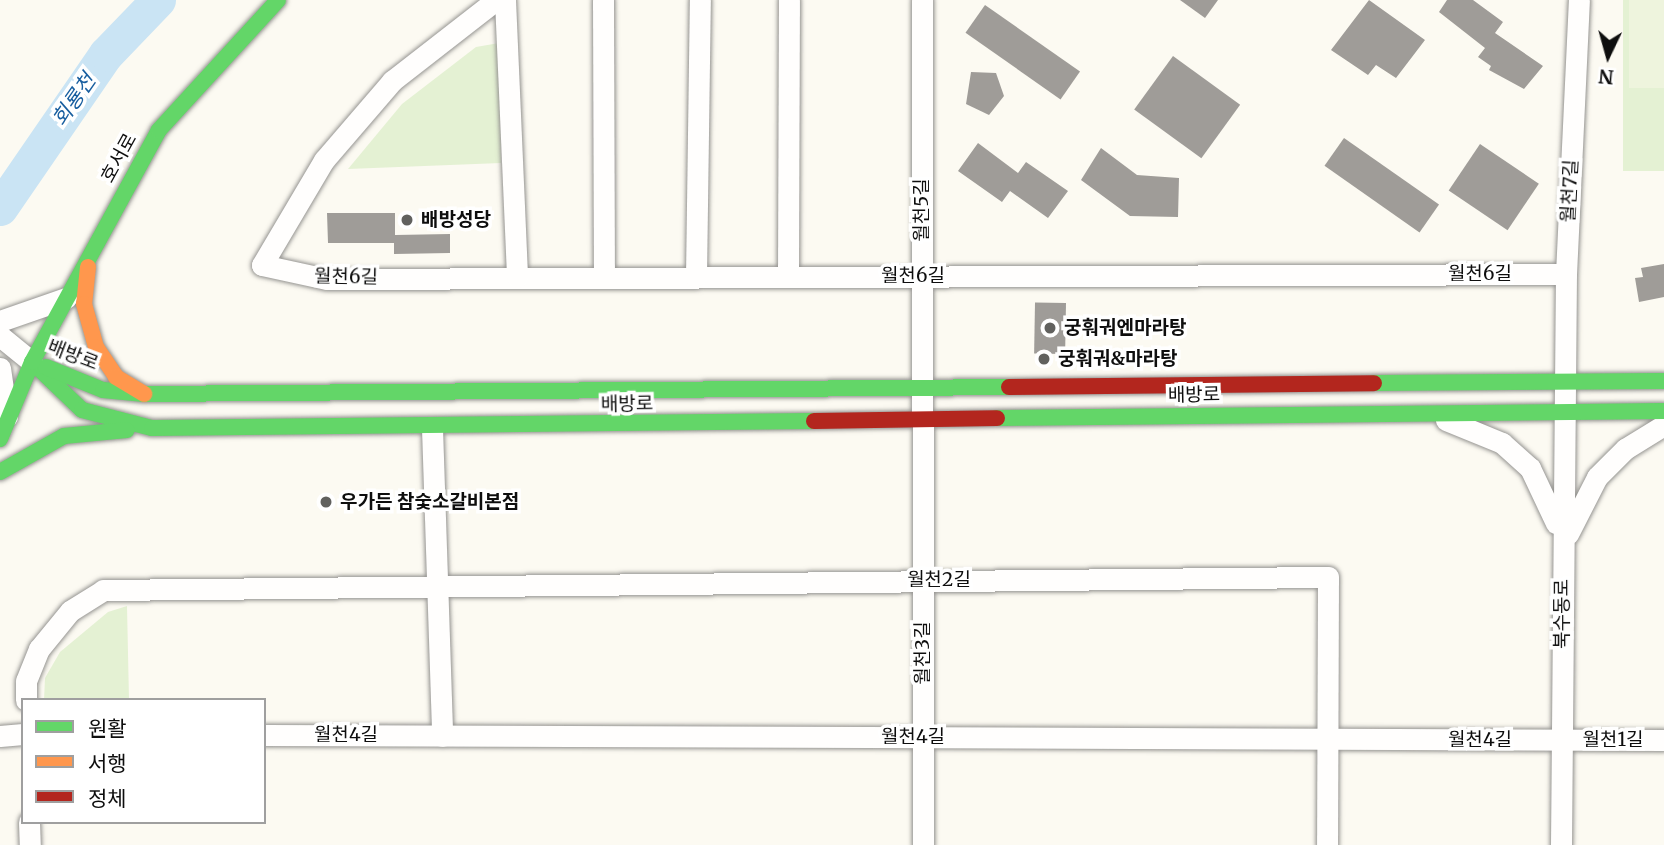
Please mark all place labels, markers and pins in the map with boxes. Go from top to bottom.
place label: 배방성당 [421,209,491,231]
marker: 배방성당 [399,212,415,228]
place label: 궁훠궈엔마라탕 [1064,317,1186,339]
marker: 궁훠궈엔마라탕 [1042,320,1058,336]
place label: 궁훠궈&마라탕 [1058,348,1177,370]
marker: 궁훠궈&마라탕 [1036,351,1052,367]
place label: 우가든 참숯소갈비본점 [340,491,519,513]
marker: 우가든 참숯소갈비본점 [318,494,334,510]

